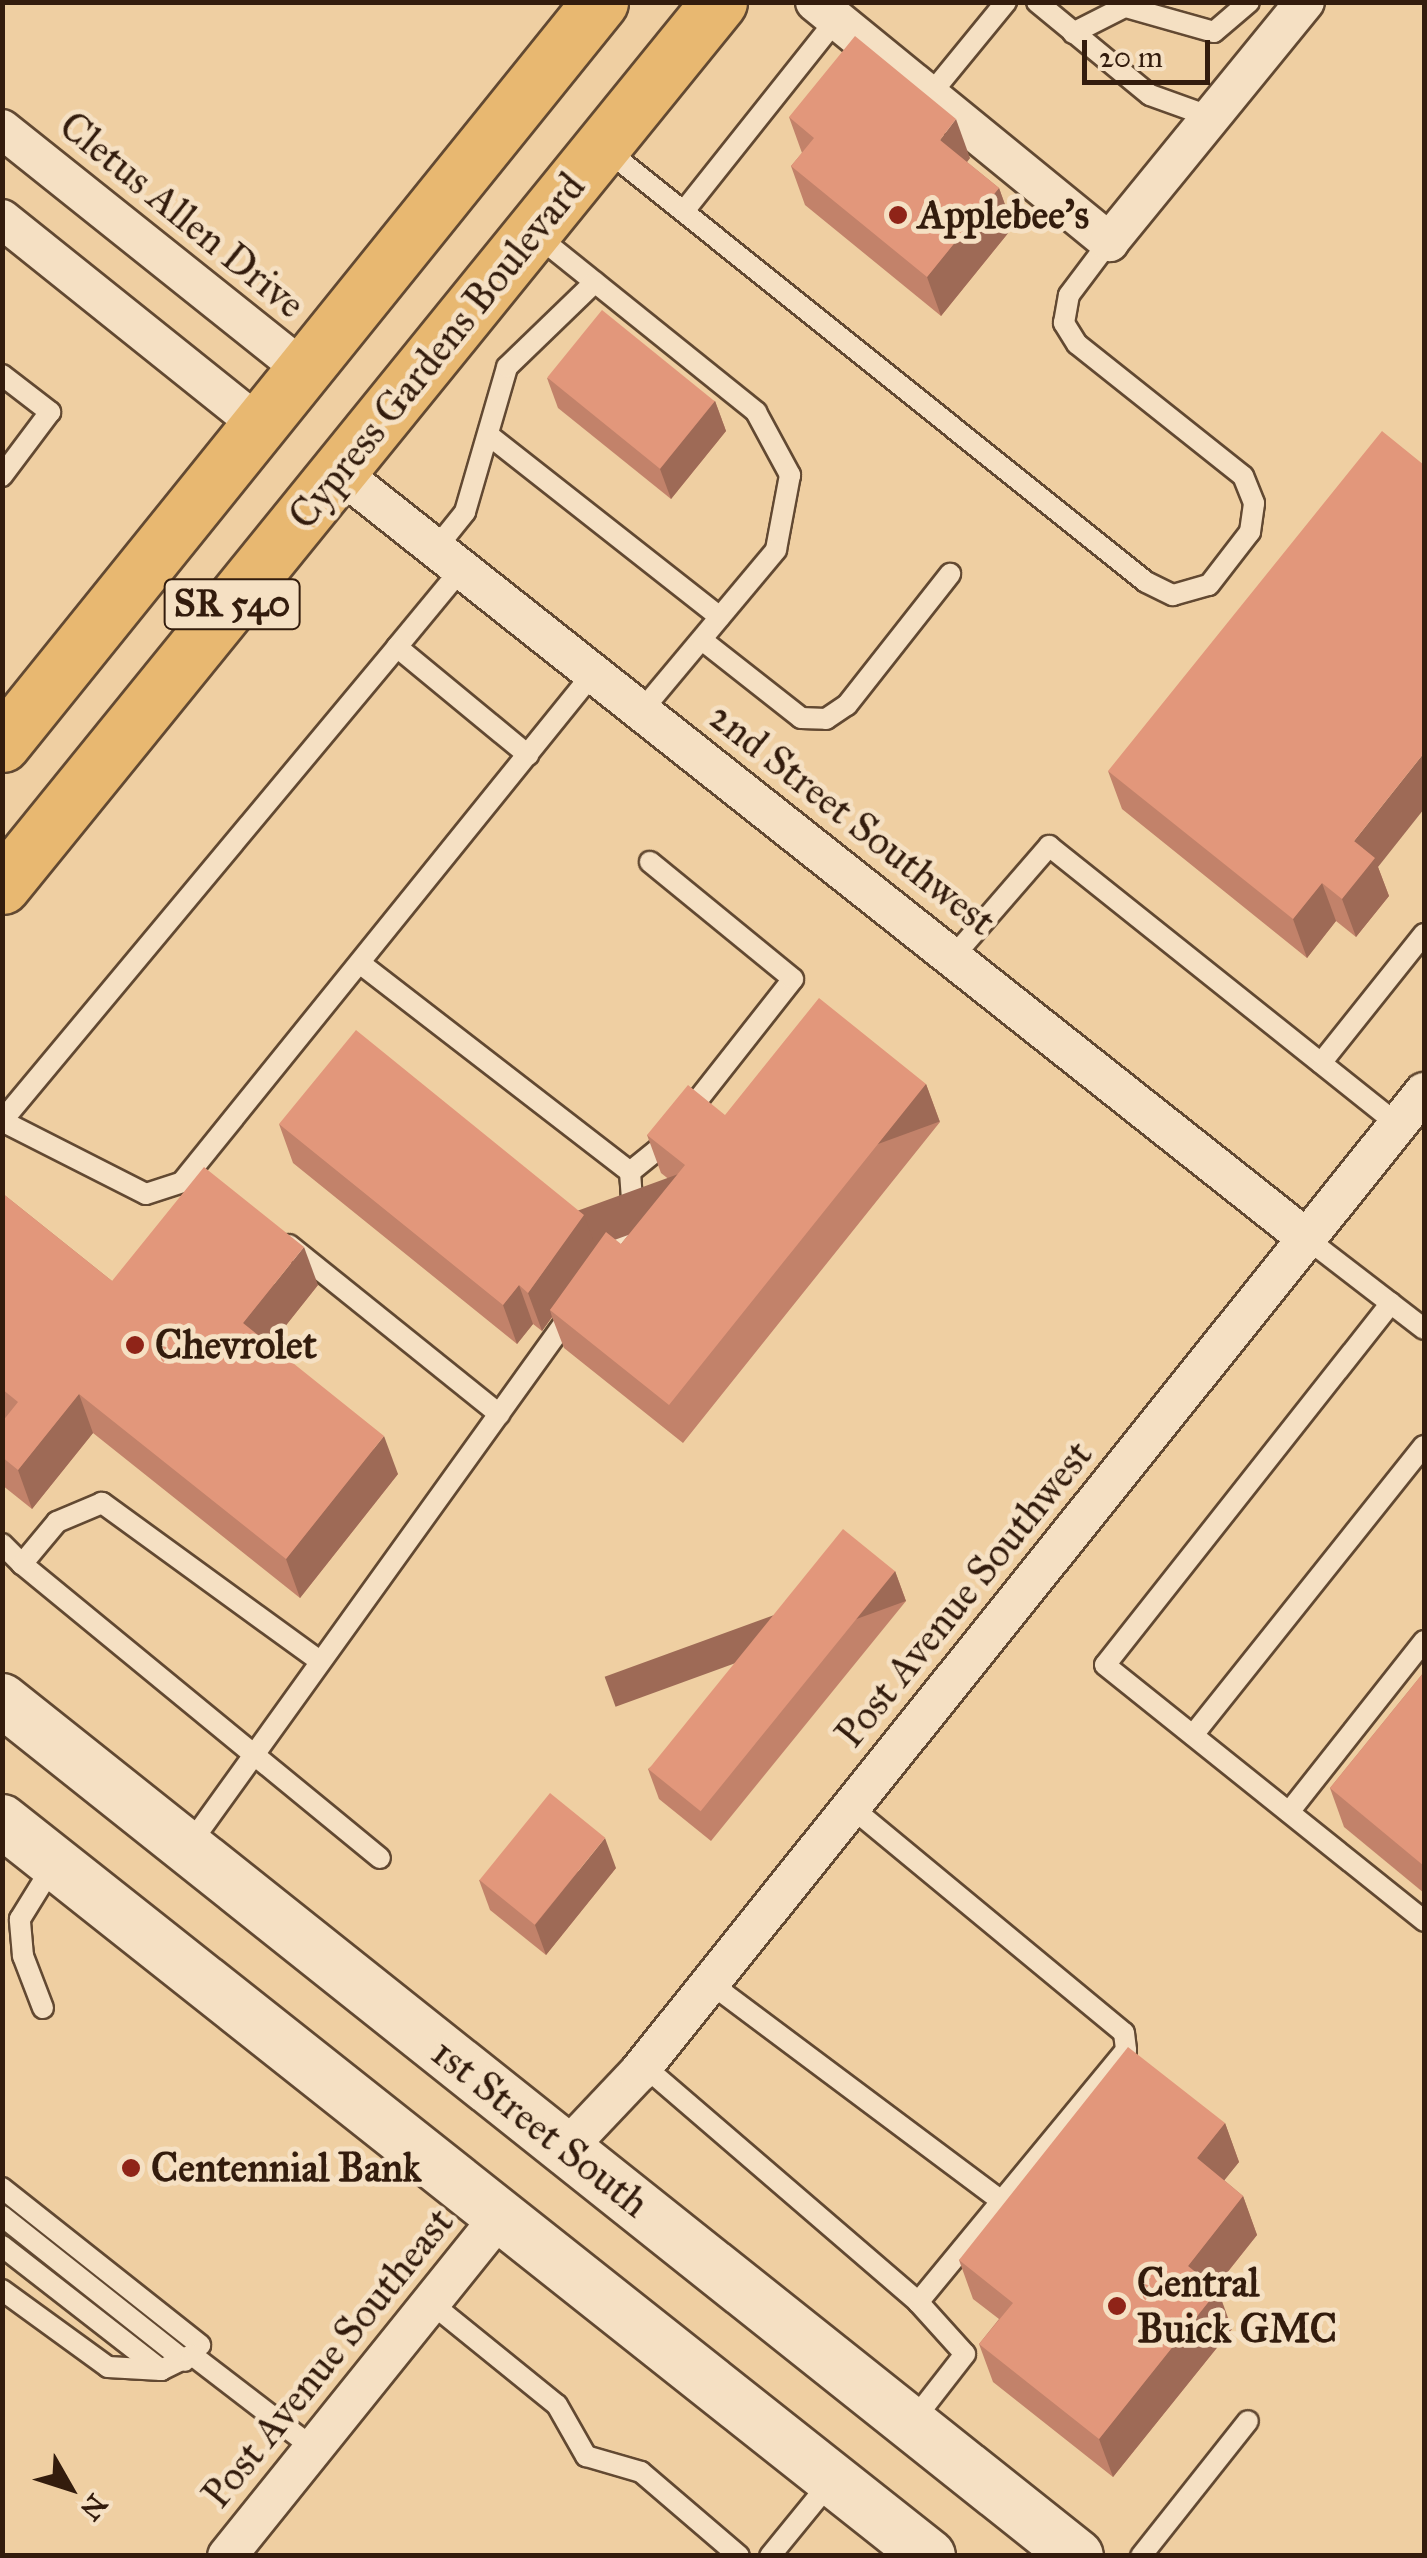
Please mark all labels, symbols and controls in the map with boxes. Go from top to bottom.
scale bar [1087,20,1214,82]
text: 20 m [1099,39,1163,75]
street label: Cletus Allen Drive [50,102,314,328]
street label: Cypress Gardens Boulevard [279,163,595,539]
place label: Applebee's [918,191,1089,239]
marker: Applebee's [887,204,909,226]
road number: SR 540 [162,571,302,637]
street label: 2nd Street Southwest [699,692,1005,946]
place label: Chevrolet [155,1321,317,1369]
marker: Chevrolet [124,1334,146,1356]
street label: Post Avenue Southwest [826,1431,1102,1757]
street label: 1st Street South [422,2028,658,2228]
place label: Centennial Bank [151,2144,421,2192]
marker: Centennial Bank [120,2157,142,2179]
street label: Post Avenue Southeast [192,2198,464,2518]
place label: Central Buick GMC [1137,2259,1337,2353]
marker: Central Buick GMC [1106,2295,1128,2317]
north arrow [20,2438,120,2538]
text: N [73,2487,115,2527]

